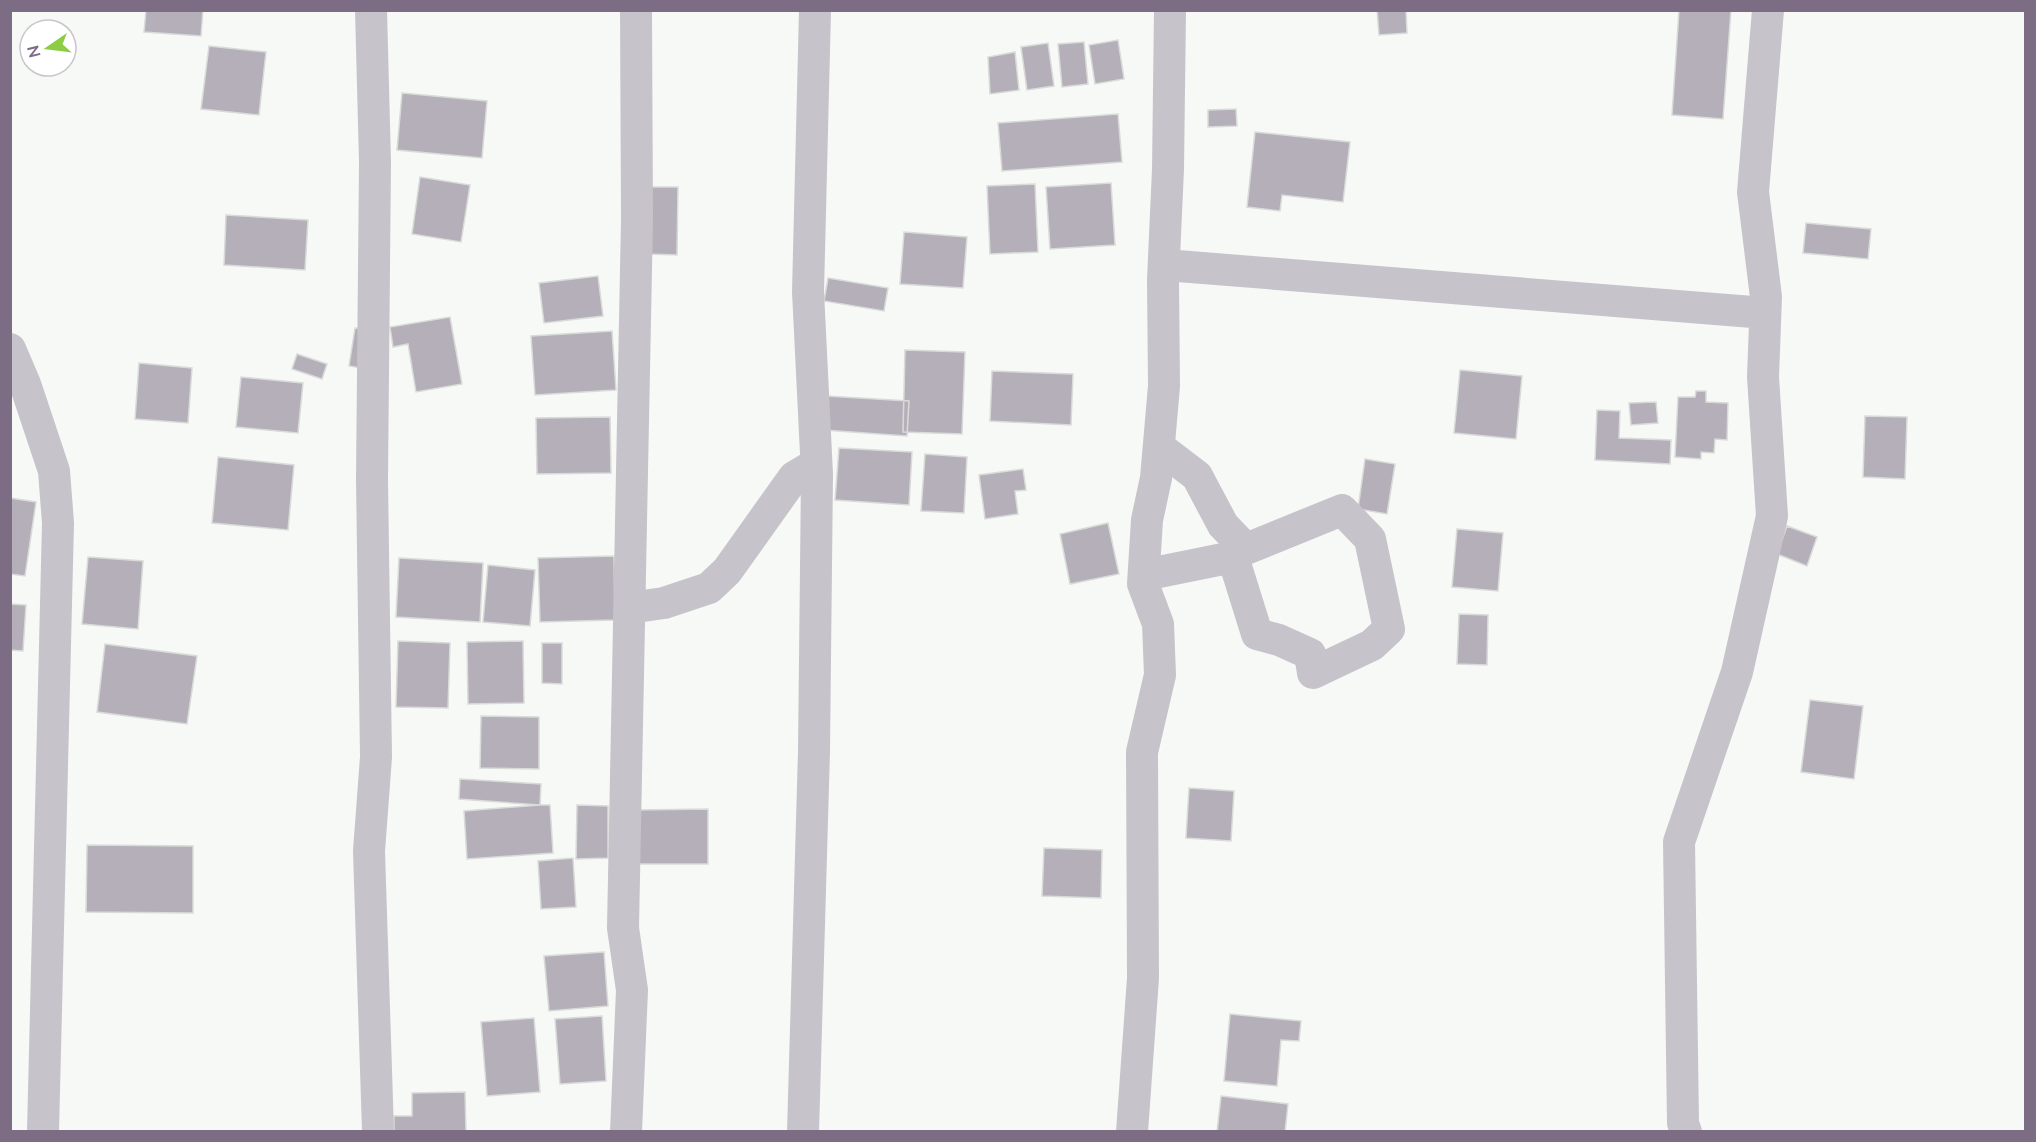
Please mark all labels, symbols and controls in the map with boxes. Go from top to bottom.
north arrow [18,18,78,78]
text: N [22,43,47,60]

